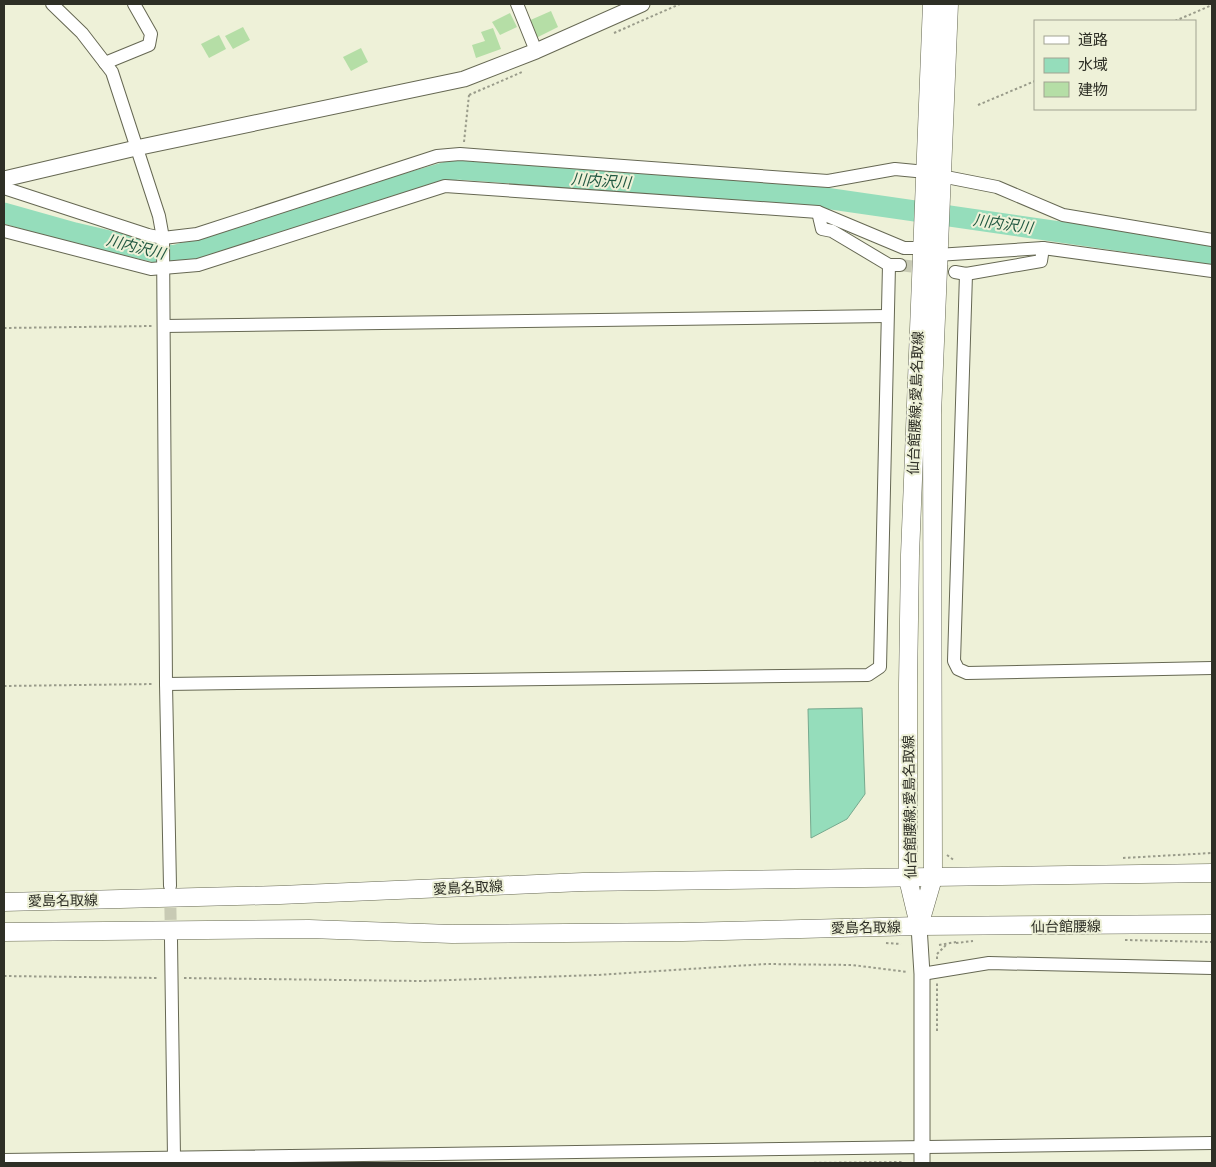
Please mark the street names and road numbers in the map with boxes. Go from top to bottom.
street label: 仙台館腰線;愛島名取線 [903,331,927,475]
street label: 仙台館腰線;愛島名取線 [898,735,920,879]
street label: 愛島名取線 [433,876,503,898]
street label: 愛島名取線 [28,890,98,910]
street label: 仙台館腰線 [1031,916,1101,936]
street label: 愛島名取線 [831,917,901,937]

